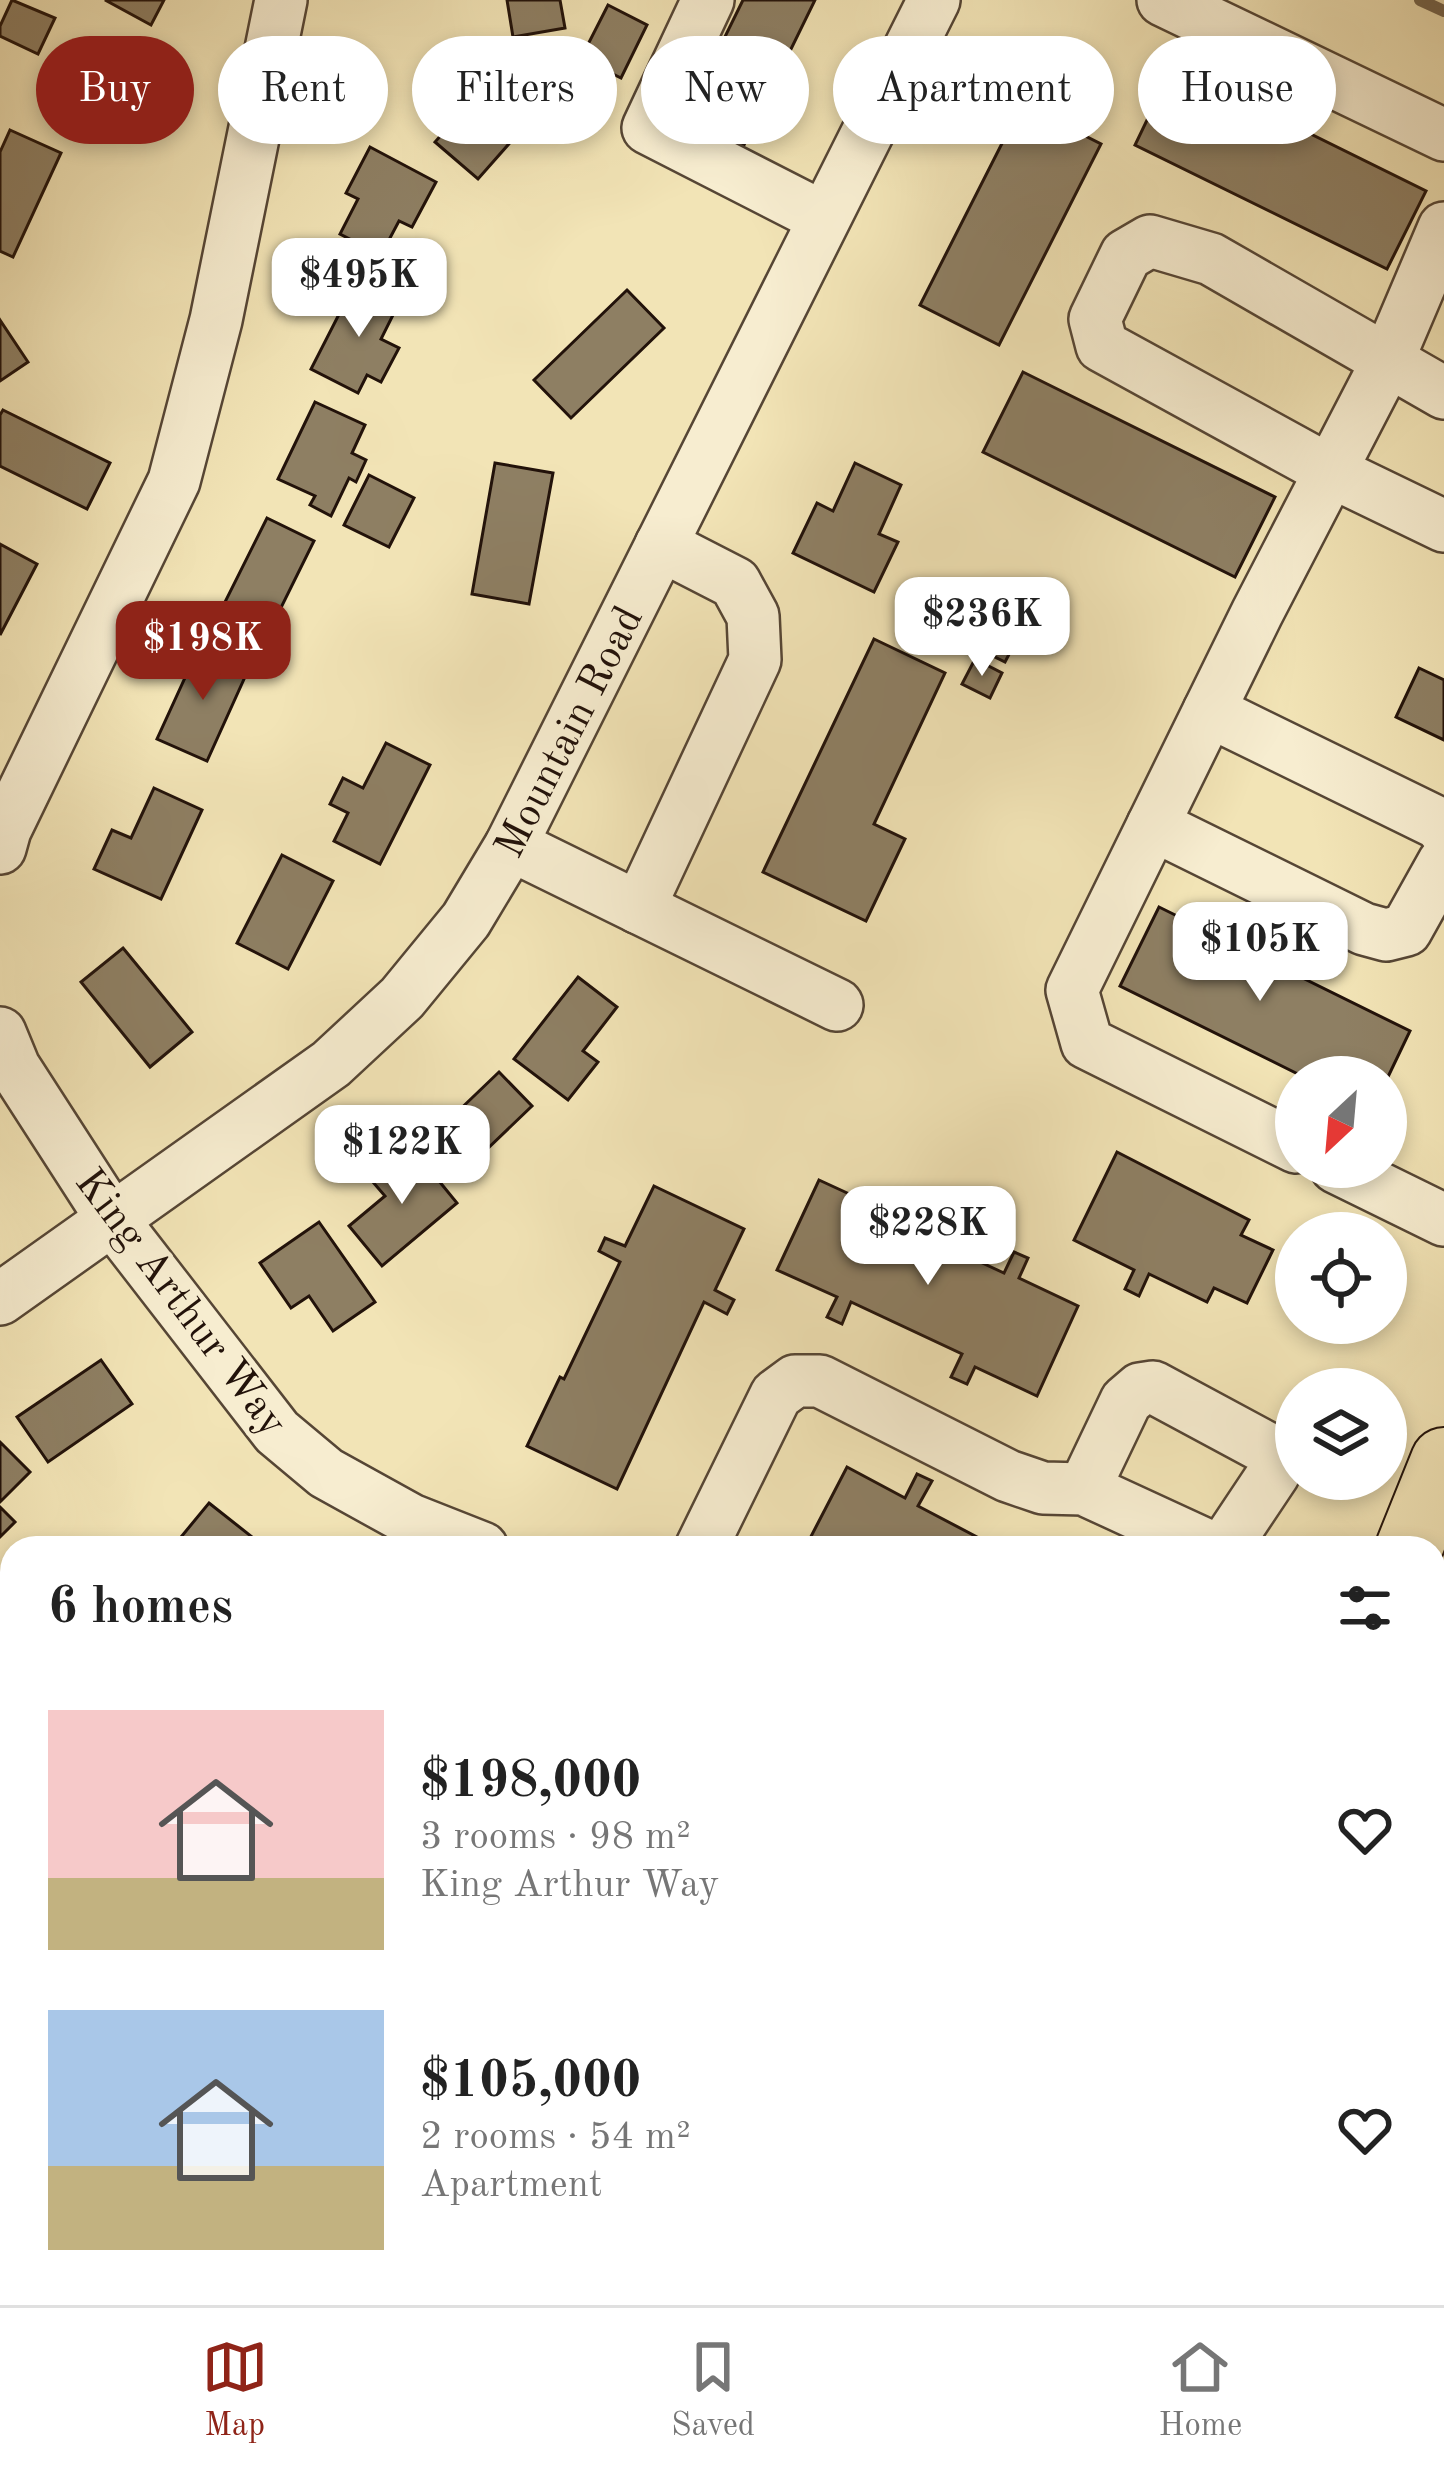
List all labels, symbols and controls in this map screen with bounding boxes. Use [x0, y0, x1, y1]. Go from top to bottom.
chip: Buy [36, 36, 194, 144]
chip: Rent [218, 36, 388, 144]
chip: Filters [412, 36, 617, 144]
chip: New [641, 36, 809, 144]
chip: Apartment [833, 36, 1114, 144]
chip: House [1138, 36, 1336, 144]
pin: $495K [275, 238, 443, 340]
text: $495K [299, 257, 419, 296]
pin: $236K [898, 577, 1066, 679]
text: $236K [922, 596, 1042, 635]
street label: Mountain Road [489, 600, 652, 865]
pin: $198K [119, 601, 287, 703]
text: $198K [143, 620, 263, 659]
pin: $105K [1176, 902, 1344, 1004]
text: $105K [1200, 921, 1320, 960]
north arrow [1275, 1056, 1407, 1188]
map controls [1275, 1056, 1407, 1500]
pin: $122K [318, 1105, 486, 1207]
text: $122K [342, 1124, 462, 1163]
street label: King Arthur Way [66, 1162, 294, 1445]
pin: $228K [844, 1186, 1012, 1288]
text: $228K [868, 1205, 988, 1244]
button: locate [1275, 1212, 1407, 1344]
button: layers [1275, 1368, 1407, 1500]
icon: filters [1332, 1575, 1398, 1641]
text: 6 homes [48, 1583, 233, 1634]
text: $198,000 [420, 1757, 641, 1808]
icon: home [144, 1758, 288, 1902]
icon: heart [1332, 1797, 1398, 1863]
text: 3 rooms · 98 m² [420, 1818, 691, 1857]
text: King Arthur Way [420, 1866, 719, 1905]
text: $105,000 [420, 2057, 641, 2108]
icon: home [144, 2058, 288, 2202]
icon: heart [1332, 2097, 1398, 2163]
text: 2 rooms · 54 m² [420, 2118, 691, 2157]
text: Apartment [420, 2166, 603, 2205]
tab: Map [202, 2334, 268, 2447]
tab: Saved [671, 2334, 755, 2447]
tab: Home [1159, 2334, 1242, 2447]

